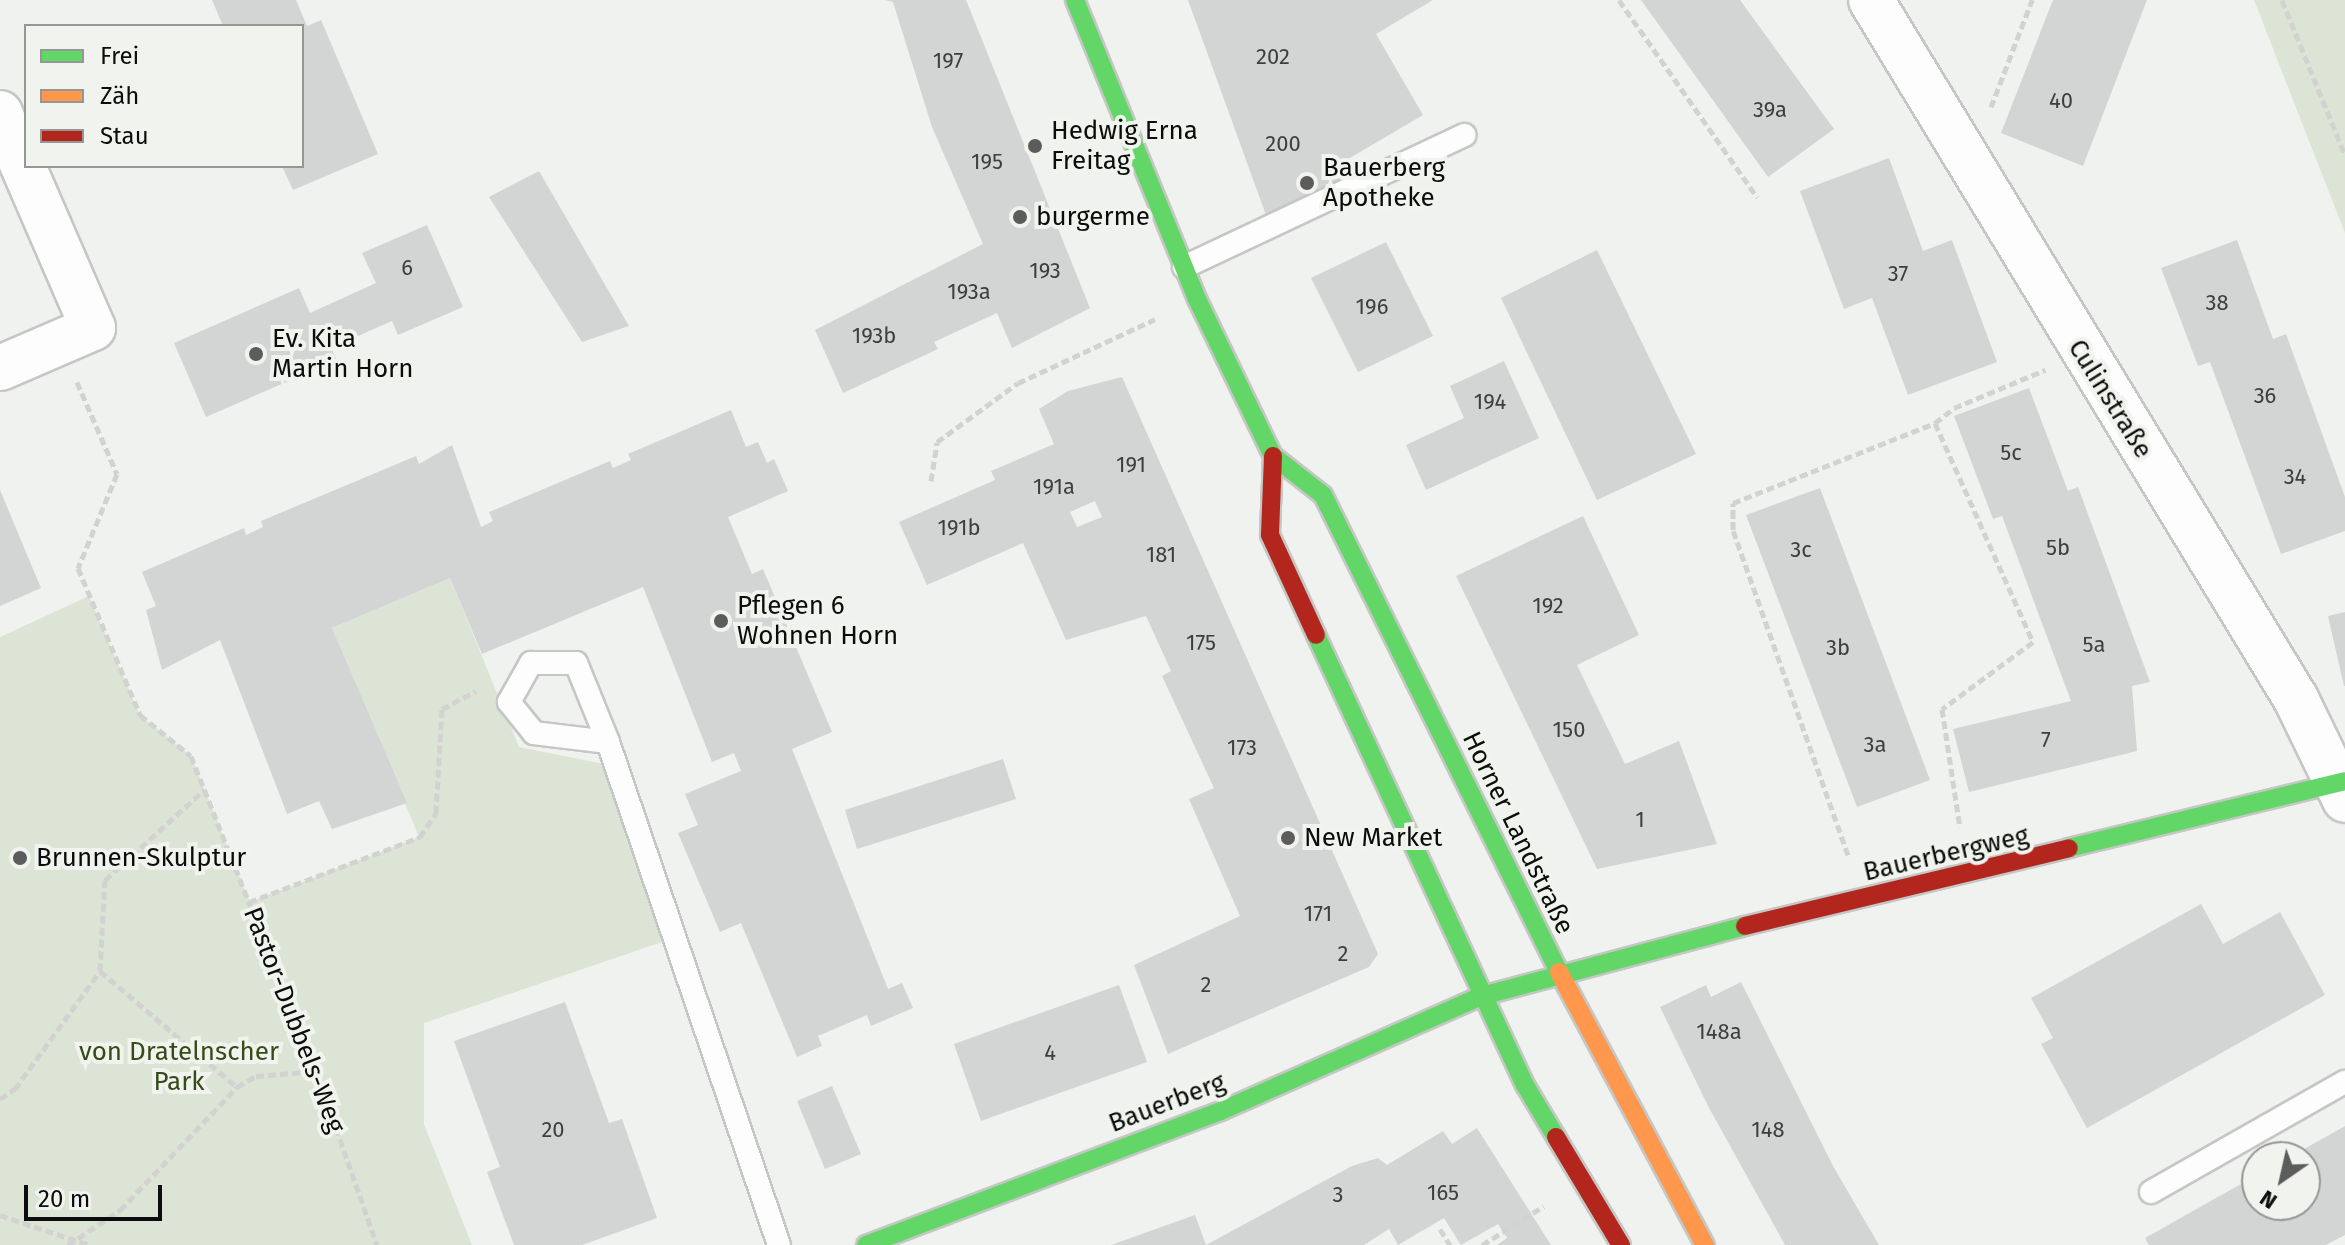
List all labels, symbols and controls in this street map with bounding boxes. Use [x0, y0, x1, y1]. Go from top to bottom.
legend [24, 24, 304, 168]
text: Frei [100, 42, 139, 70]
house number: 202 [1256, 44, 1290, 70]
house number: 197 [933, 48, 963, 74]
text: Zäh [100, 82, 139, 110]
house number: 40 [2049, 88, 2073, 114]
house number: 39a [1753, 97, 1787, 123]
place label: Hedwig Erna Freitag [1051, 115, 1198, 176]
text: Stau [100, 122, 149, 150]
house number: 200 [1265, 131, 1301, 157]
marker: Hedwig Erna Freitag [1026, 137, 1044, 155]
house number: 195 [971, 149, 1003, 175]
place label: Bauerberg Apotheke [1323, 152, 1445, 214]
marker: Bauerberg Apotheke [1298, 174, 1316, 192]
place label: burgerme [1036, 201, 1150, 233]
marker: burgerme [1011, 208, 1029, 226]
house number: 6 [401, 255, 413, 281]
house number: 193 [1029, 258, 1061, 284]
house number: 37 [1888, 261, 1908, 287]
house number: 193a [947, 279, 991, 305]
house number: 38 [2205, 290, 2229, 316]
house number: 196 [1356, 294, 1388, 320]
place label: Ev. Kita Martin Horn [272, 323, 413, 384]
house number: 193b [852, 323, 896, 349]
street label: Culinstraße [2061, 334, 2159, 464]
marker: Ev. Kita Martin Horn [247, 345, 265, 363]
house number: 36 [2254, 383, 2276, 409]
house number: 194 [1474, 389, 1506, 415]
house number: 5c [2000, 440, 2022, 466]
house number: 191 [1116, 452, 1146, 478]
house number: 34 [2284, 464, 2306, 490]
house number: 191a [1033, 474, 1075, 500]
house number: 191b [937, 515, 981, 541]
house number: 5b [2046, 535, 2070, 561]
house number: 3c [1790, 537, 1812, 563]
house number: 181 [1146, 542, 1176, 568]
place label: Pflegen 6 Wohnen Horn [737, 590, 898, 652]
house number: 192 [1532, 593, 1564, 619]
marker: Pflegen 6 Wohnen Horn [712, 612, 730, 630]
house number: 175 [1186, 630, 1216, 656]
house number: 5a [2083, 632, 2105, 658]
house number: 3b [1826, 635, 1850, 661]
house number: 150 [1553, 717, 1585, 743]
street label: Horner Landstraße [1455, 727, 1581, 939]
house number: 7 [2041, 727, 2051, 753]
house number: 3a [1864, 732, 1886, 758]
house number: 173 [1227, 735, 1257, 761]
house number: 1 [1635, 807, 1645, 833]
street label: Bauerbergweg [1860, 820, 2032, 888]
place label: New Market [1304, 822, 1443, 854]
marker: New Market [1279, 829, 1297, 847]
place label: Brunnen-Skulptur [36, 842, 246, 874]
marker: Brunnen-Skulptur [11, 849, 29, 867]
house number: 171 [1304, 901, 1332, 927]
street label: Pastor-Dubbels-Weg [237, 903, 351, 1137]
house number: 2 [1338, 941, 1348, 967]
house number: 2 [1201, 972, 1211, 998]
house number: 148a [1696, 1019, 1742, 1045]
park label: von Dratelnscher Park [79, 1036, 279, 1098]
house number: 4 [1044, 1040, 1056, 1066]
street label: Bauerberg [1104, 1067, 1230, 1139]
house number: 20 [541, 1117, 565, 1143]
house number: 148 [1751, 1117, 1785, 1143]
north arrow [2241, 1141, 2321, 1221]
scale bar [28, 1169, 166, 1219]
house number: 165 [1427, 1180, 1459, 1206]
house number: 3 [1333, 1182, 1343, 1208]
text: N [2255, 1184, 2282, 1215]
text: 20 m [38, 1185, 90, 1213]

